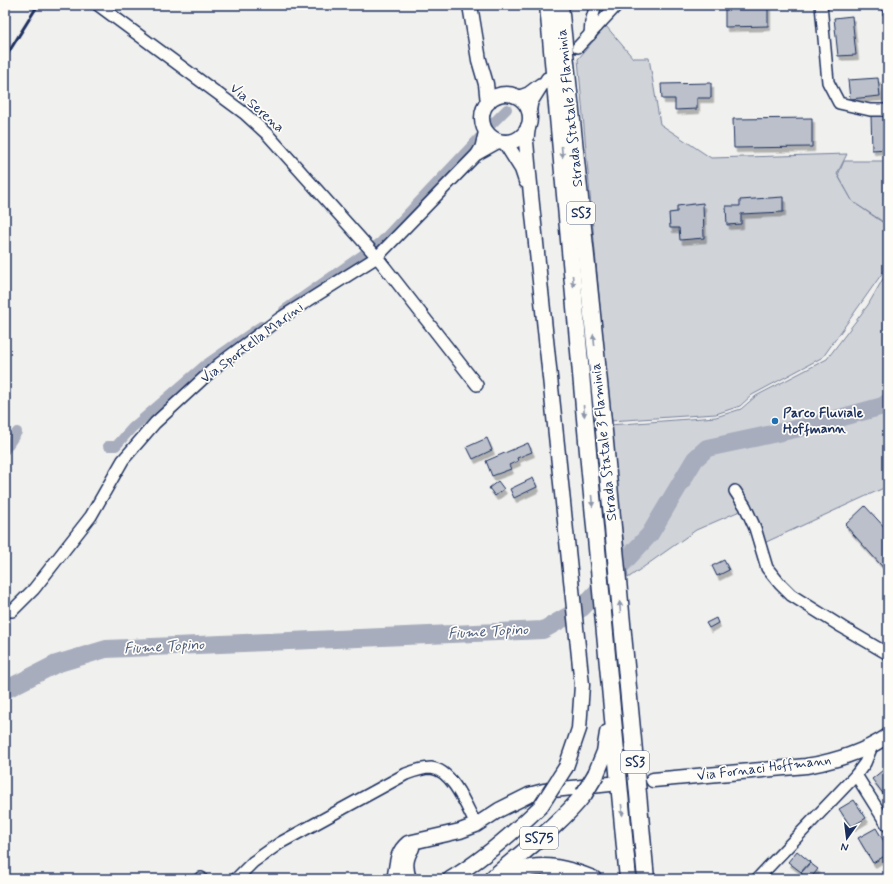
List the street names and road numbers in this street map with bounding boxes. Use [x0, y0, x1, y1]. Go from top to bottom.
street label: Strada Statale 3 Flaminia [553, 28, 587, 188]
street label: Via Serena [226, 79, 288, 137]
road number: SS3 [567, 202, 595, 224]
street label: Via Sportella Marini [197, 298, 307, 388]
street label: Strada Statale 3 Flaminia [587, 362, 621, 522]
road number: SS3 [621, 751, 649, 773]
street label: Via Fornaci Hoffmann [696, 751, 832, 785]
road number: SS75 [520, 827, 558, 849]

